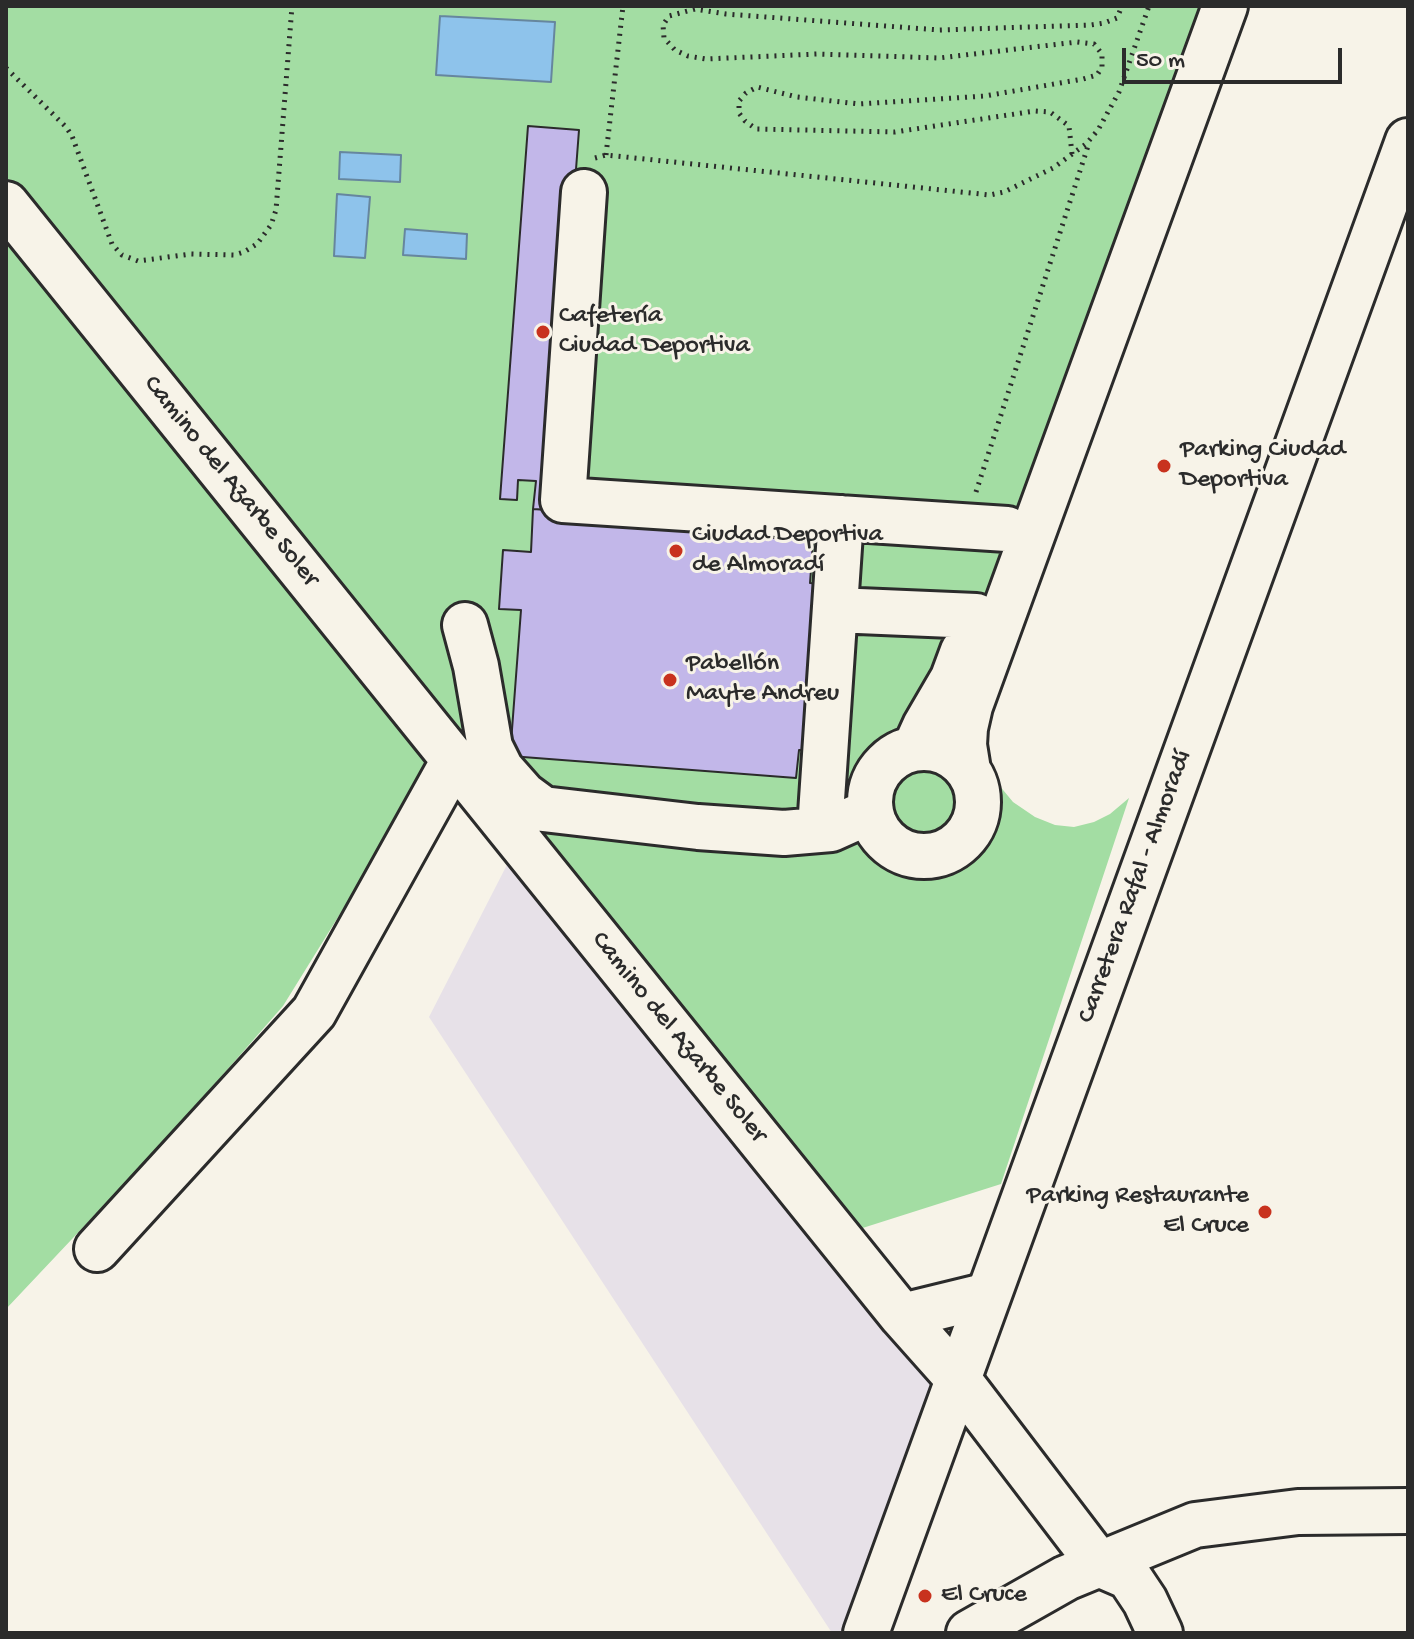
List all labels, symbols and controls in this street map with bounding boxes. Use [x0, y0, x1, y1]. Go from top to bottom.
scale bar [1126, 32, 1346, 82]
text: 50 m [1136, 47, 1185, 76]
place label: Cafetería Ciudad Deportiva [559, 301, 750, 362]
marker: Cafetería Ciudad Deportiva [534, 323, 552, 341]
street label: Camino del Azarbe Soler [135, 370, 325, 594]
place label: Parking Ciudad Deportiva [1180, 435, 1345, 496]
marker: Parking Ciudad Deportiva [1155, 457, 1173, 475]
place label: Ciudad Deportiva de Almoradí [692, 520, 883, 582]
marker: Ciudad Deportiva de Almoradí [667, 542, 685, 560]
place label: Pabellón Mayte Andreu [686, 649, 839, 710]
marker: Pabellón Mayte Andreu [661, 671, 679, 689]
street label: Carretera Rafal - Almoradí [1072, 746, 1200, 1028]
street label: Camino del Azarbe Soler [583, 926, 773, 1150]
place label: Parking Restaurante El Cruce [1027, 1181, 1249, 1242]
marker: Parking Restaurante El Cruce [1256, 1203, 1274, 1221]
place label: El Cruce [941, 1580, 1027, 1612]
marker: El Cruce [916, 1587, 934, 1605]

